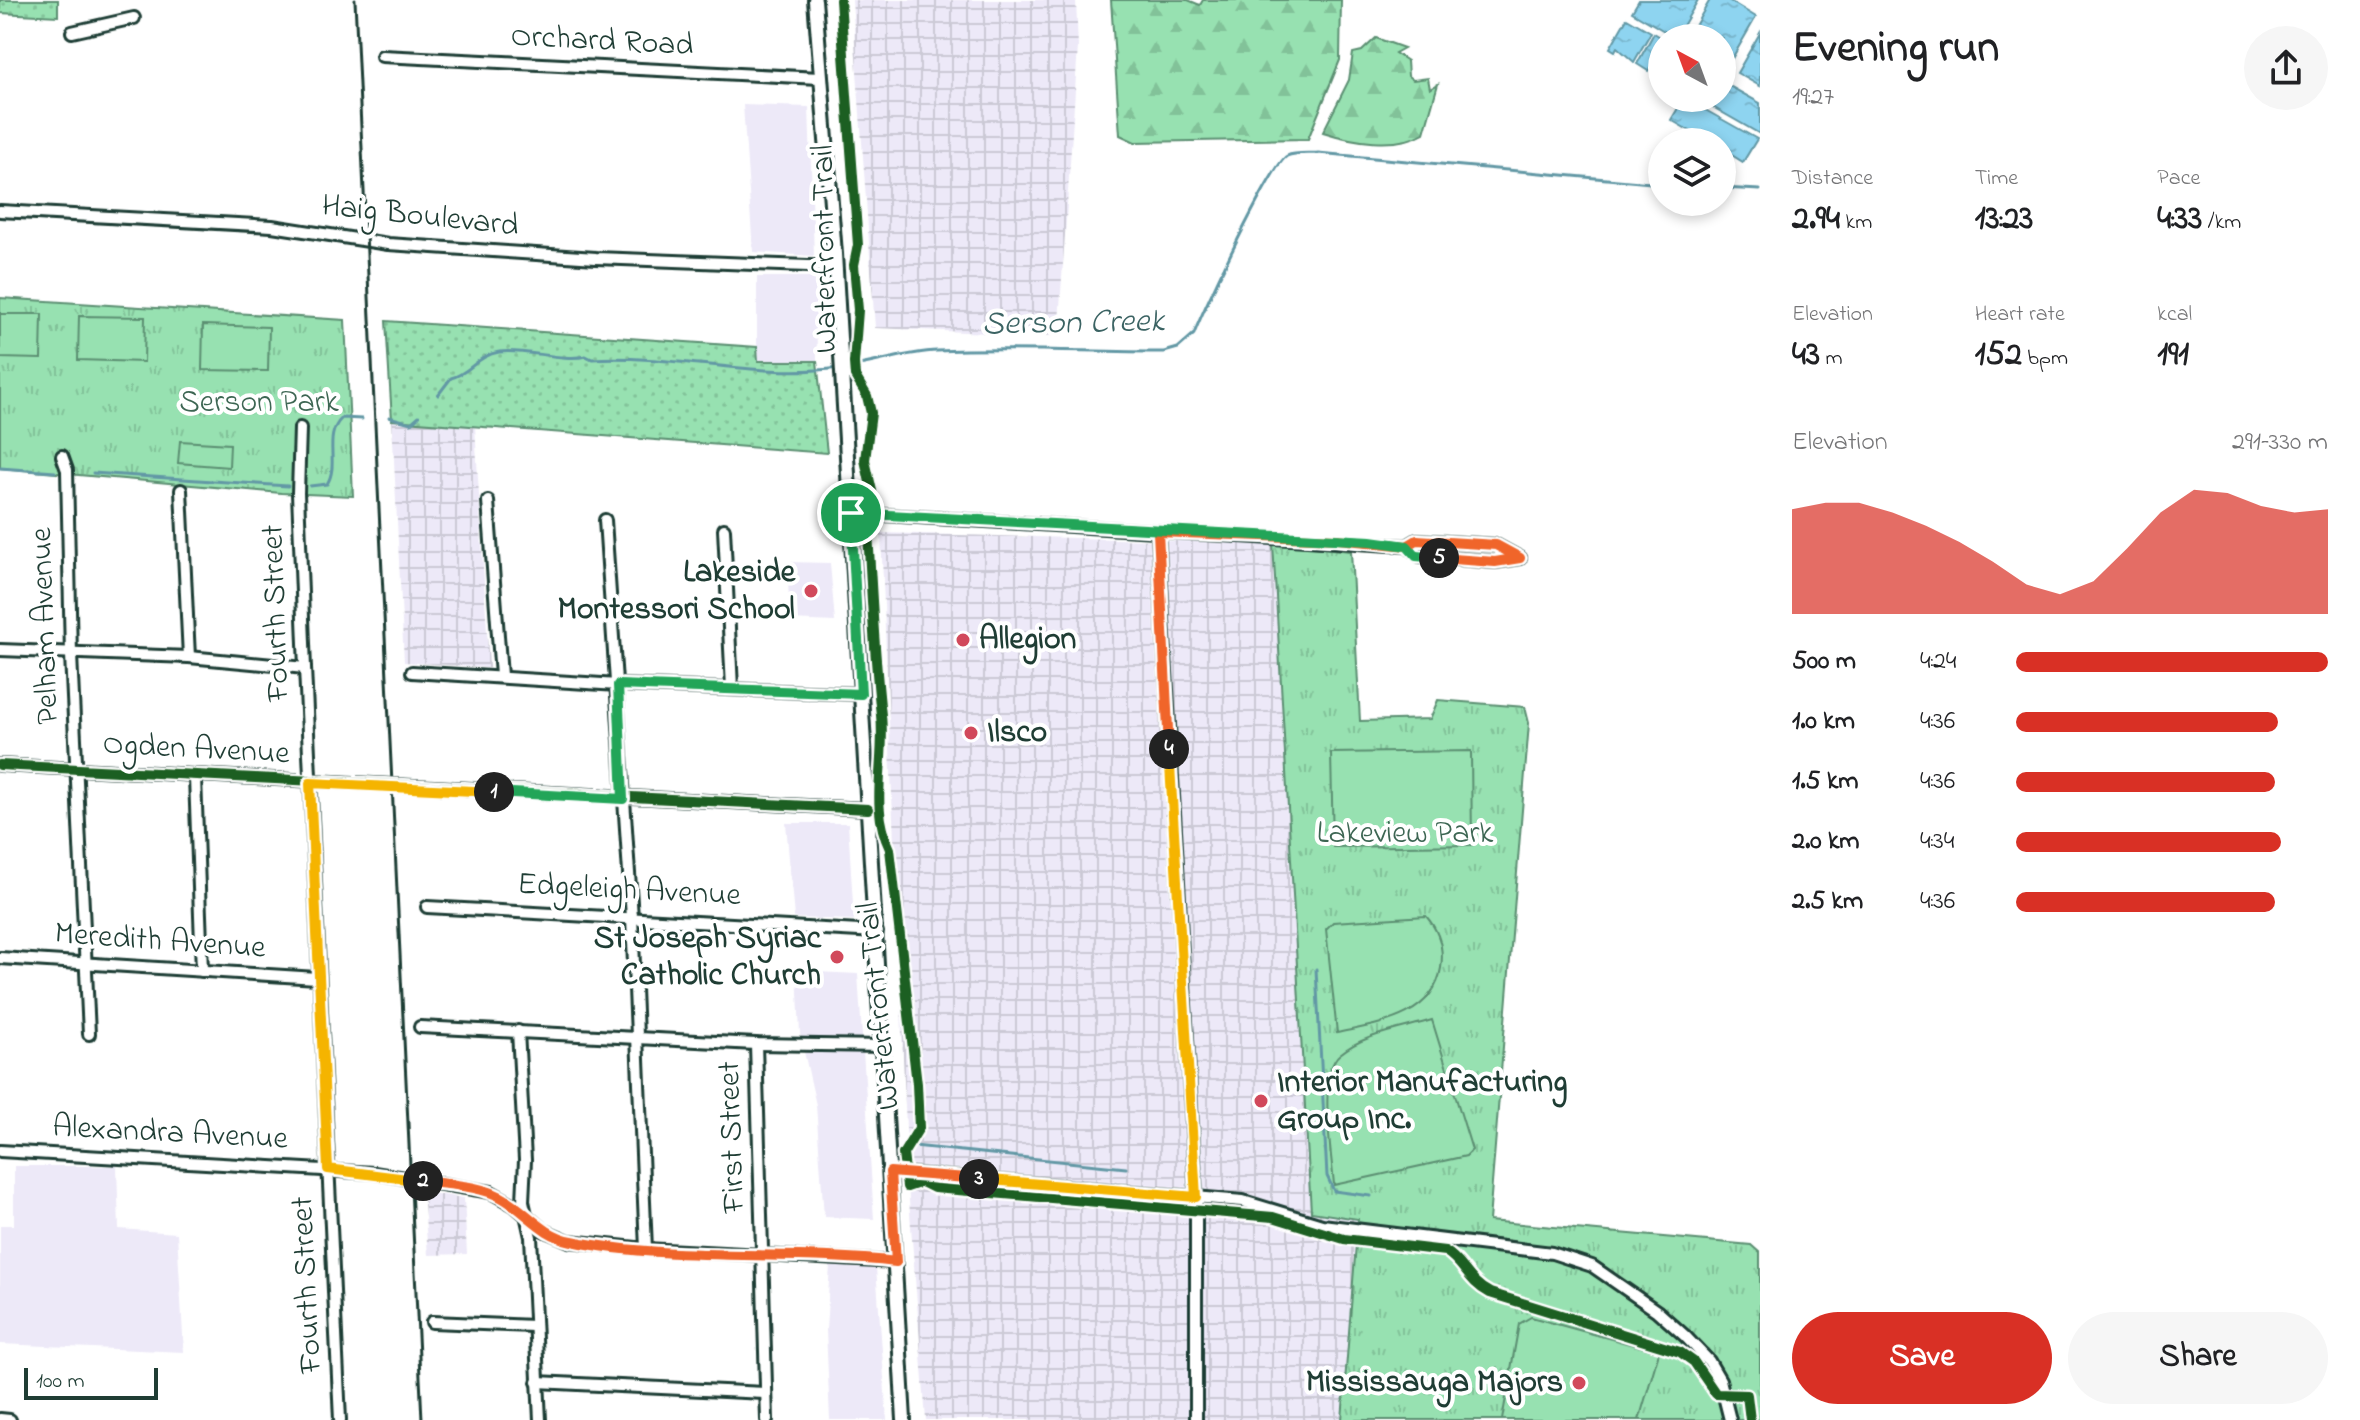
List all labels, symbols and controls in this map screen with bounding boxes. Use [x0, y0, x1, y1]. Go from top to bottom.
street label: Orchard Road [509, 14, 695, 70]
text: Evening run [1792, 17, 1999, 81]
north arrow [1648, 24, 1736, 112]
map controls [1648, 24, 1736, 216]
button: share [2244, 26, 2328, 110]
text: 19:27 [1792, 79, 1834, 117]
button: layers [1648, 128, 1736, 216]
street label: Waterfront Trail [801, 144, 851, 354]
text: Distance [1792, 163, 1873, 195]
text: Time [1975, 163, 2018, 195]
text: Pace [2157, 163, 2200, 195]
street label: Haig Boulevard [319, 183, 521, 251]
text: 2.94 [1792, 195, 1840, 245]
text: 13:23 [1975, 195, 2033, 245]
text: 4:33 [2157, 195, 2202, 245]
text: km [1840, 207, 1872, 239]
text: /km [2202, 207, 2241, 239]
water label: Serson Creek [981, 297, 1167, 351]
text: Elevation [1792, 299, 1873, 331]
text: Heart rate [1975, 299, 2065, 331]
text: kcal [2157, 299, 2192, 331]
text: 43 [1792, 331, 1820, 381]
text: 152 [1975, 331, 2022, 381]
text: 191 [2157, 331, 2189, 381]
text: m [1820, 343, 1843, 375]
text: bpm [2022, 343, 2068, 375]
park label: Serson Park [179, 380, 340, 427]
text: Elevation [1792, 424, 1888, 462]
text: 291–330 m [2232, 424, 2328, 462]
pin [817, 479, 885, 547]
icon: arrive [829, 491, 873, 535]
street label: Fourth Street [250, 523, 304, 703]
street label: Pelham Avenue [19, 526, 73, 725]
pin: 5 [1419, 538, 1459, 578]
text: 5 [1433, 542, 1445, 574]
place label: Lakeside Montessori School [558, 550, 797, 634]
marker: Lakeside Montessori School [802, 582, 820, 600]
place label: Allegion [979, 617, 1077, 665]
marker: Allegion [954, 631, 972, 649]
text: 500 m [1792, 643, 1856, 681]
text: 4:24 [1920, 643, 1957, 681]
text: 1.0 km [1792, 703, 1855, 741]
text: 4:36 [1920, 703, 1955, 741]
place label: Ilsco [987, 710, 1047, 757]
street label: Ogden Avenue [101, 722, 291, 778]
marker: Ilsco [962, 724, 980, 742]
pin: 4 [1149, 729, 1189, 769]
text: 4 [1164, 733, 1174, 765]
text: 1.5 km [1792, 763, 1859, 801]
text: 4:36 [1920, 763, 1955, 801]
pin: 1 [474, 772, 514, 812]
text: 1 [491, 776, 498, 808]
park label: Lakeview Park [1317, 811, 1494, 858]
text: 2.0 km [1792, 823, 1860, 861]
text: 4:34 [1920, 823, 1954, 861]
street label: Edgeleigh Avenue [516, 862, 743, 920]
text: 2.5 km [1792, 883, 1863, 921]
text: 4:36 [1920, 883, 1955, 921]
street label: Waterfront Trail [846, 900, 914, 1112]
street label: Meredith Avenue [53, 911, 268, 973]
place label: St Joseph Syriac Catholic Church [594, 916, 822, 1000]
marker: St Joseph Syriac Catholic Church [828, 948, 846, 966]
street label: First Street [707, 1060, 759, 1215]
place label: Interior Manufacturing Group Inc. [1277, 1060, 1567, 1144]
marker: Interior Manufacturing Group Inc. [1252, 1092, 1270, 1110]
street label: Alexandra Avenue [51, 1104, 290, 1164]
pin: 3 [959, 1159, 999, 1199]
pin: 2 [403, 1161, 443, 1201]
text: 3 [974, 1163, 984, 1195]
text: 2 [418, 1165, 428, 1197]
street label: Fourth Street [280, 1195, 336, 1376]
button: Save [1792, 1312, 2052, 1404]
button: Share [2068, 1312, 2328, 1404]
place label: Mississauga Majors [1306, 1360, 1563, 1408]
scale bar [24, 1364, 158, 1400]
text: 100 m [36, 1366, 85, 1398]
marker: Mississauga Majors [1570, 1374, 1588, 1392]

